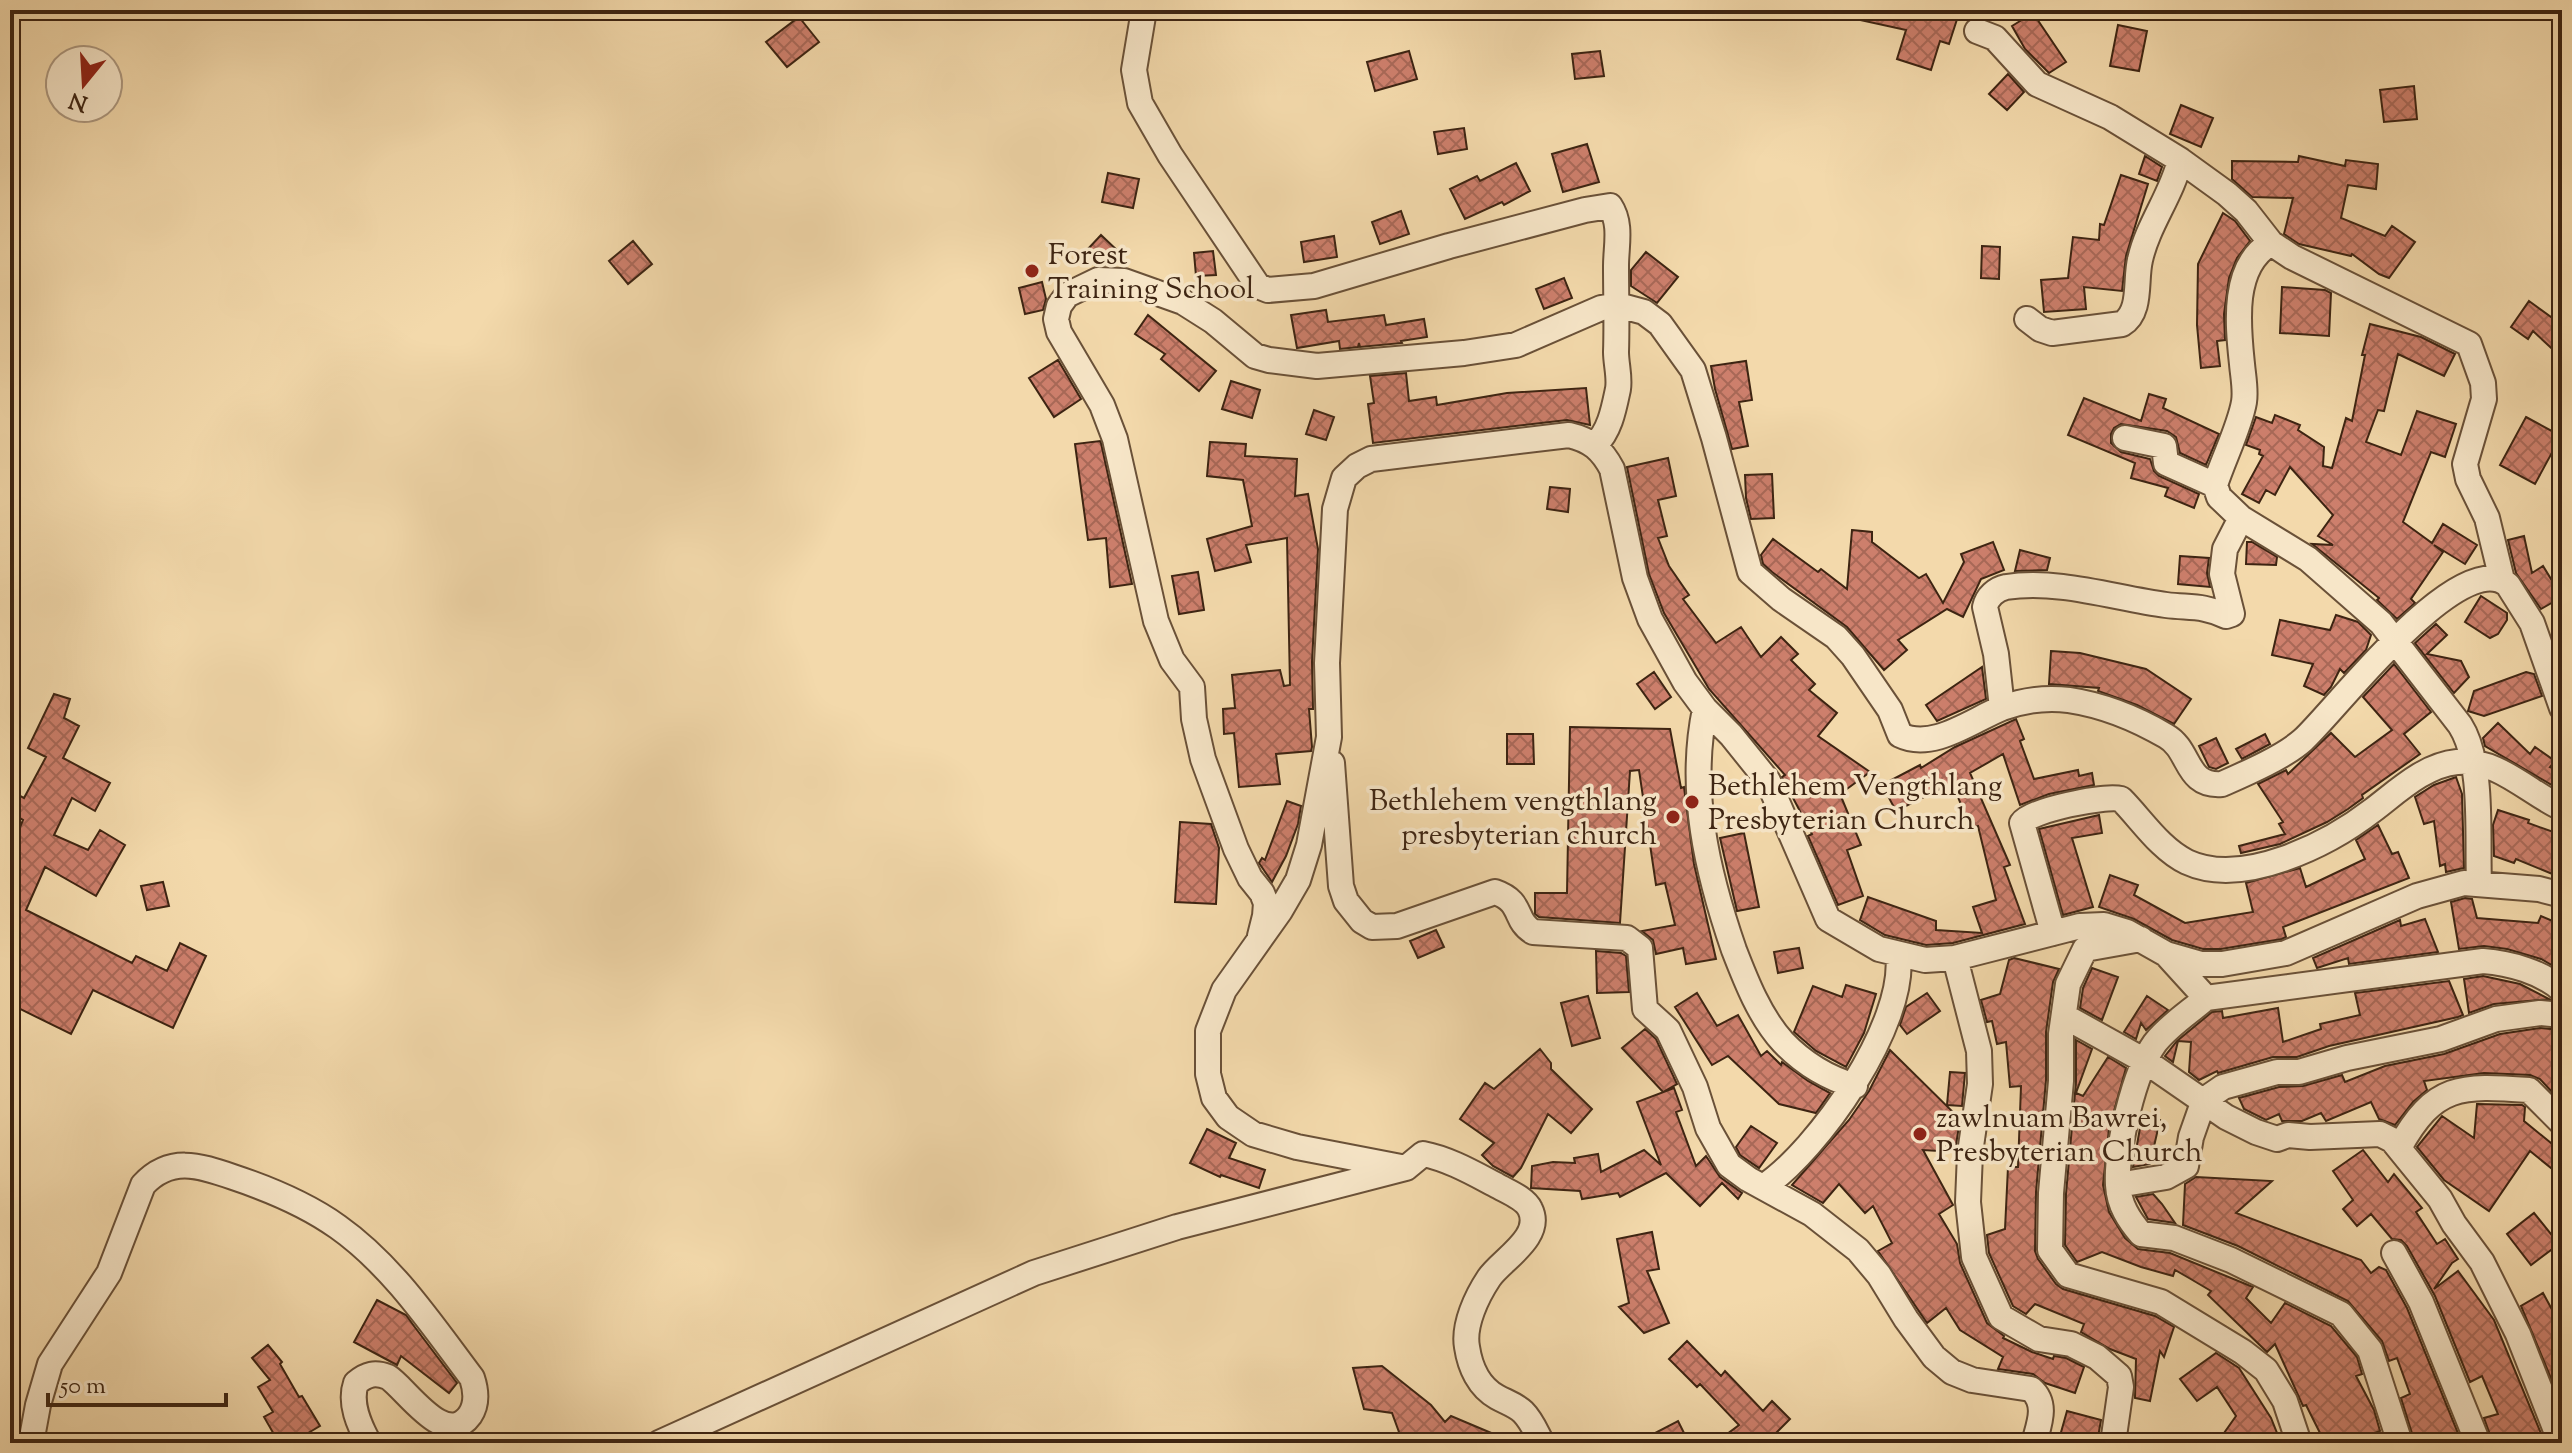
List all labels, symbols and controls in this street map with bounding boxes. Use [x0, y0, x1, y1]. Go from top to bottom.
north arrow [44, 44, 124, 124]
text: N [65, 82, 92, 118]
place label: Forest Training School [1048, 235, 1254, 312]
marker: Forest Training School [1023, 262, 1041, 280]
place label: Bethlehem Vengthlang Presbyterian Church [1708, 766, 2002, 843]
place label: Bethlehem vengthlang presbyterian church [1369, 781, 1657, 858]
marker: Bethlehem Vengthlang Presbyterian Church [1683, 793, 1701, 811]
marker: Bethlehem vengthlang presbyterian church [1664, 808, 1682, 826]
place label: zawlnuam Bawrei, Presbyterian Church [1936, 1098, 2203, 1175]
marker: zawlnuam Bawrei, Presbyterian Church [1911, 1125, 1929, 1143]
scale bar [48, 1357, 226, 1407]
text: 50 m [58, 1370, 106, 1404]

